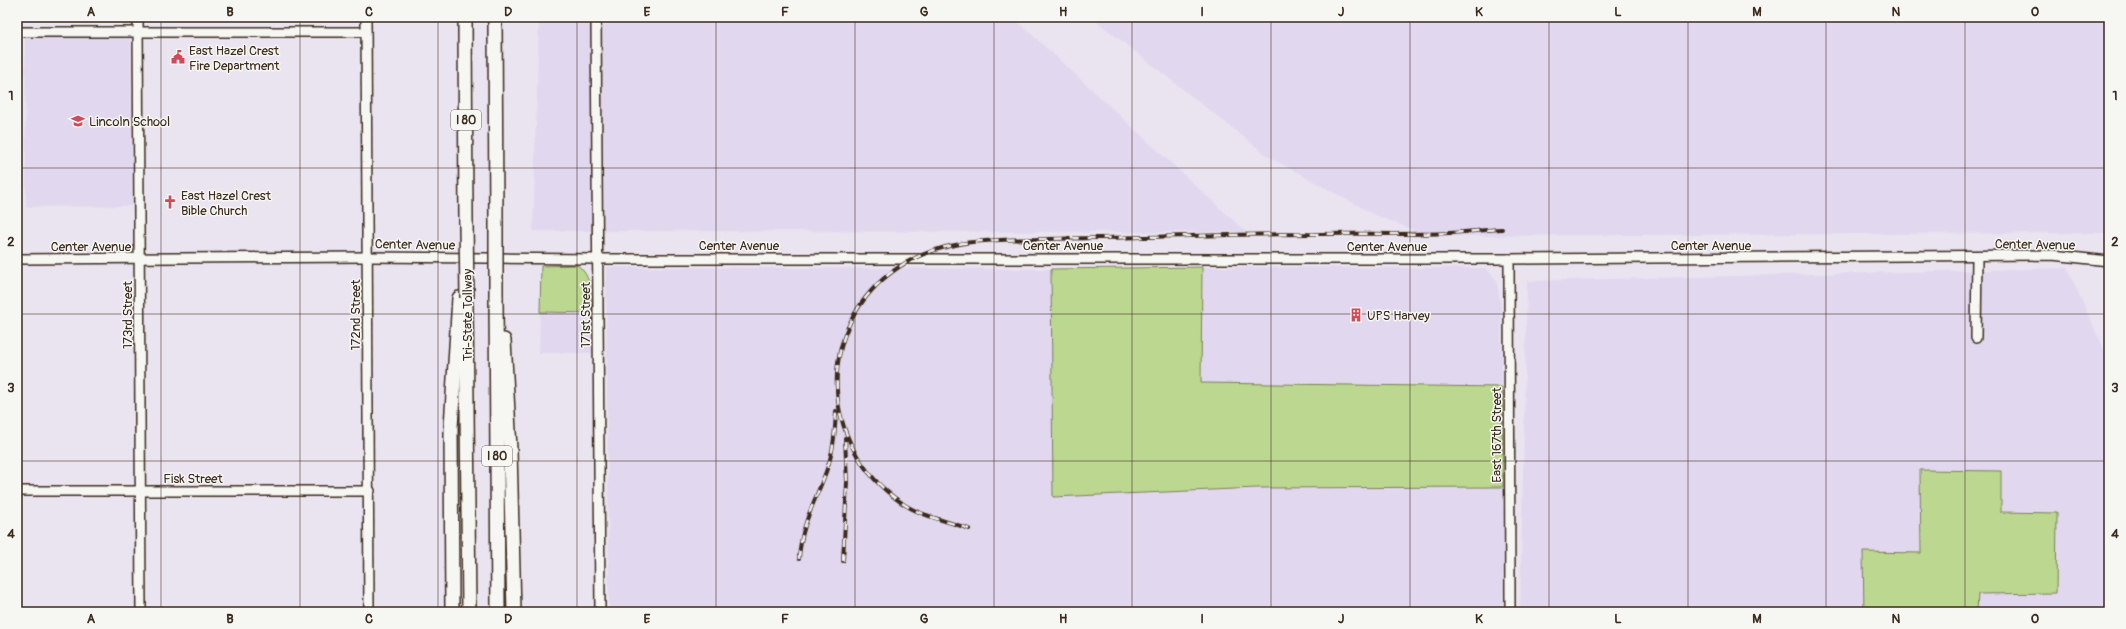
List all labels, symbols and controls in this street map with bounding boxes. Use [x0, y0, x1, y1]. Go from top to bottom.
text: A [87, 4, 96, 20]
text: B [226, 4, 234, 20]
text: C [365, 4, 373, 20]
text: D [504, 4, 512, 20]
text: E [644, 4, 651, 20]
text: F [781, 4, 789, 20]
text: G [920, 4, 929, 20]
text: H [1059, 4, 1067, 20]
text: I [1200, 4, 1204, 20]
text: J [1338, 4, 1344, 20]
text: K [1475, 4, 1483, 20]
text: L [1614, 4, 1622, 20]
text: M [1752, 4, 1762, 20]
text: N [1892, 4, 1901, 20]
text: O [2031, 4, 2040, 20]
place label: East Hazel Crest Fire Department [189, 43, 280, 74]
public building icon: East Hazel Crest Fire Department [170, 49, 186, 65]
text: 1 [8, 88, 14, 104]
text: 1 [2112, 88, 2118, 104]
road number: I 80 [451, 110, 481, 130]
school or university icon: Lincoln School [70, 113, 86, 129]
place label: Lincoln School [89, 114, 170, 130]
place label: East Hazel Crest Bible Church [181, 188, 272, 219]
church icon: East Hazel Crest Bible Church [162, 194, 178, 210]
text: 2 [7, 234, 15, 250]
text: 2 [2111, 234, 2119, 250]
street label: Center Avenue [375, 236, 456, 254]
street label: Center Avenue [1995, 236, 2076, 254]
street label: Center Avenue [699, 238, 780, 254]
street label: Center Avenue [1023, 238, 1104, 254]
street label: Center Avenue [1671, 238, 1752, 254]
street label: Center Avenue [51, 239, 132, 255]
street label: Center Avenue [1347, 239, 1428, 255]
street label: Tri-State Tollway [460, 268, 476, 361]
street label: 172nd Street [348, 279, 364, 351]
street label: 173rd Street [120, 280, 136, 349]
street label: 171st Street [578, 281, 594, 348]
building icon: UPS Harvey [1348, 307, 1364, 323]
place label: UPS Harvey [1367, 308, 1430, 324]
text: 3 [7, 380, 15, 396]
text: 3 [2111, 380, 2119, 396]
street label: East 167th Street [1489, 387, 1505, 483]
road number: I 80 [482, 446, 512, 466]
street label: Fisk Street [163, 471, 223, 487]
text: 4 [7, 526, 15, 542]
text: 4 [2111, 526, 2119, 542]
text: A [87, 611, 96, 627]
text: B [226, 611, 234, 627]
text: C [365, 611, 373, 627]
text: D [504, 611, 512, 627]
text: E [644, 611, 651, 627]
text: F [781, 611, 789, 627]
text: G [920, 611, 929, 627]
text: H [1059, 611, 1067, 627]
text: I [1200, 611, 1204, 627]
text: J [1338, 611, 1344, 627]
text: K [1475, 611, 1483, 627]
text: L [1614, 611, 1622, 627]
text: M [1752, 611, 1762, 627]
text: N [1892, 611, 1901, 627]
text: O [2031, 611, 2040, 627]

